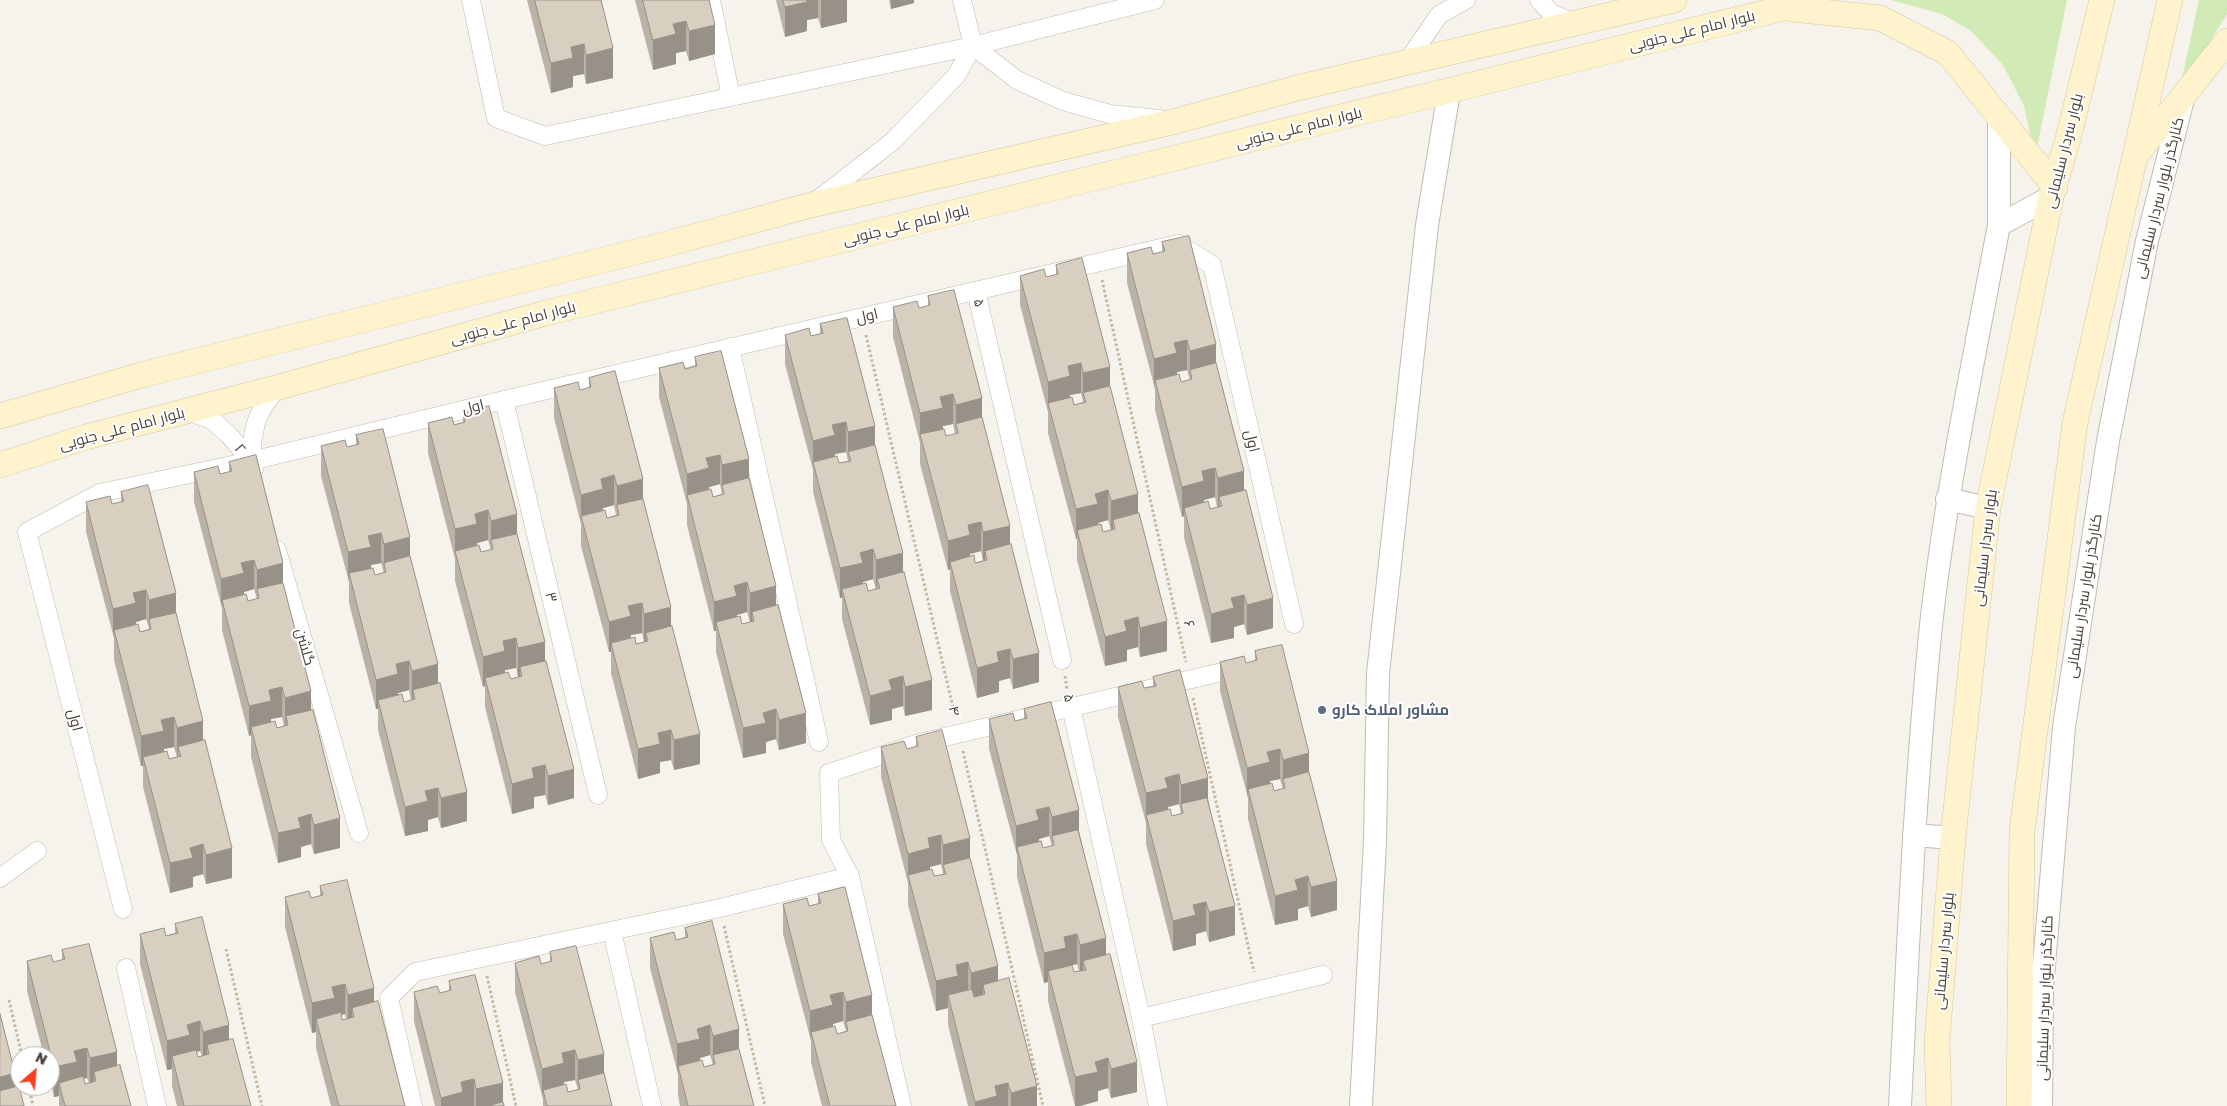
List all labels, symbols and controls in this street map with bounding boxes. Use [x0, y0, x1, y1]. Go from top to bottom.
street label: بلوار امام علی جنوبی [1627, 7, 1757, 55]
street label: بلوار سردار سلیمانی [2041, 92, 2087, 210]
street label: بلوار امام علی جنوبی [1234, 104, 1364, 152]
street label: کنارگذر بلوار سردار سلیمانی [2130, 115, 2188, 281]
street label: بلوار امام علی جنوبی [841, 201, 971, 249]
street label: ۵ [969, 297, 989, 309]
street label: بلوار امام علی جنوبی [448, 298, 578, 348]
street label: اول [854, 305, 880, 327]
street label: اول [460, 396, 486, 418]
street label: بلوار امام علی جنوبی [57, 404, 187, 454]
street label: اول [1241, 428, 1263, 454]
street label: ۲ [231, 440, 249, 458]
street label: بلوار سردار سلیمانی [1969, 488, 2001, 608]
street label: کنارگذر بلوار سردار سلیمانی [2062, 513, 2106, 679]
street label: ۳ [541, 590, 561, 604]
street label: ۶ [1179, 619, 1199, 629]
street label: گلشن [291, 626, 319, 668]
street label: ۵ [1059, 692, 1079, 704]
place label: مشاور املاک کارو [1332, 701, 1449, 719]
street label: ۴ [944, 704, 964, 718]
marker: مشاور املاک کارو [1316, 704, 1328, 716]
street label: اول [64, 707, 86, 733]
street label: بلوار سردار سلیمانی [1930, 892, 1958, 1010]
street label: کنارگذر بلوار سردار سلیمانی [2033, 915, 2057, 1081]
north arrow [10, 1046, 60, 1096]
text: N [33, 1048, 50, 1068]

